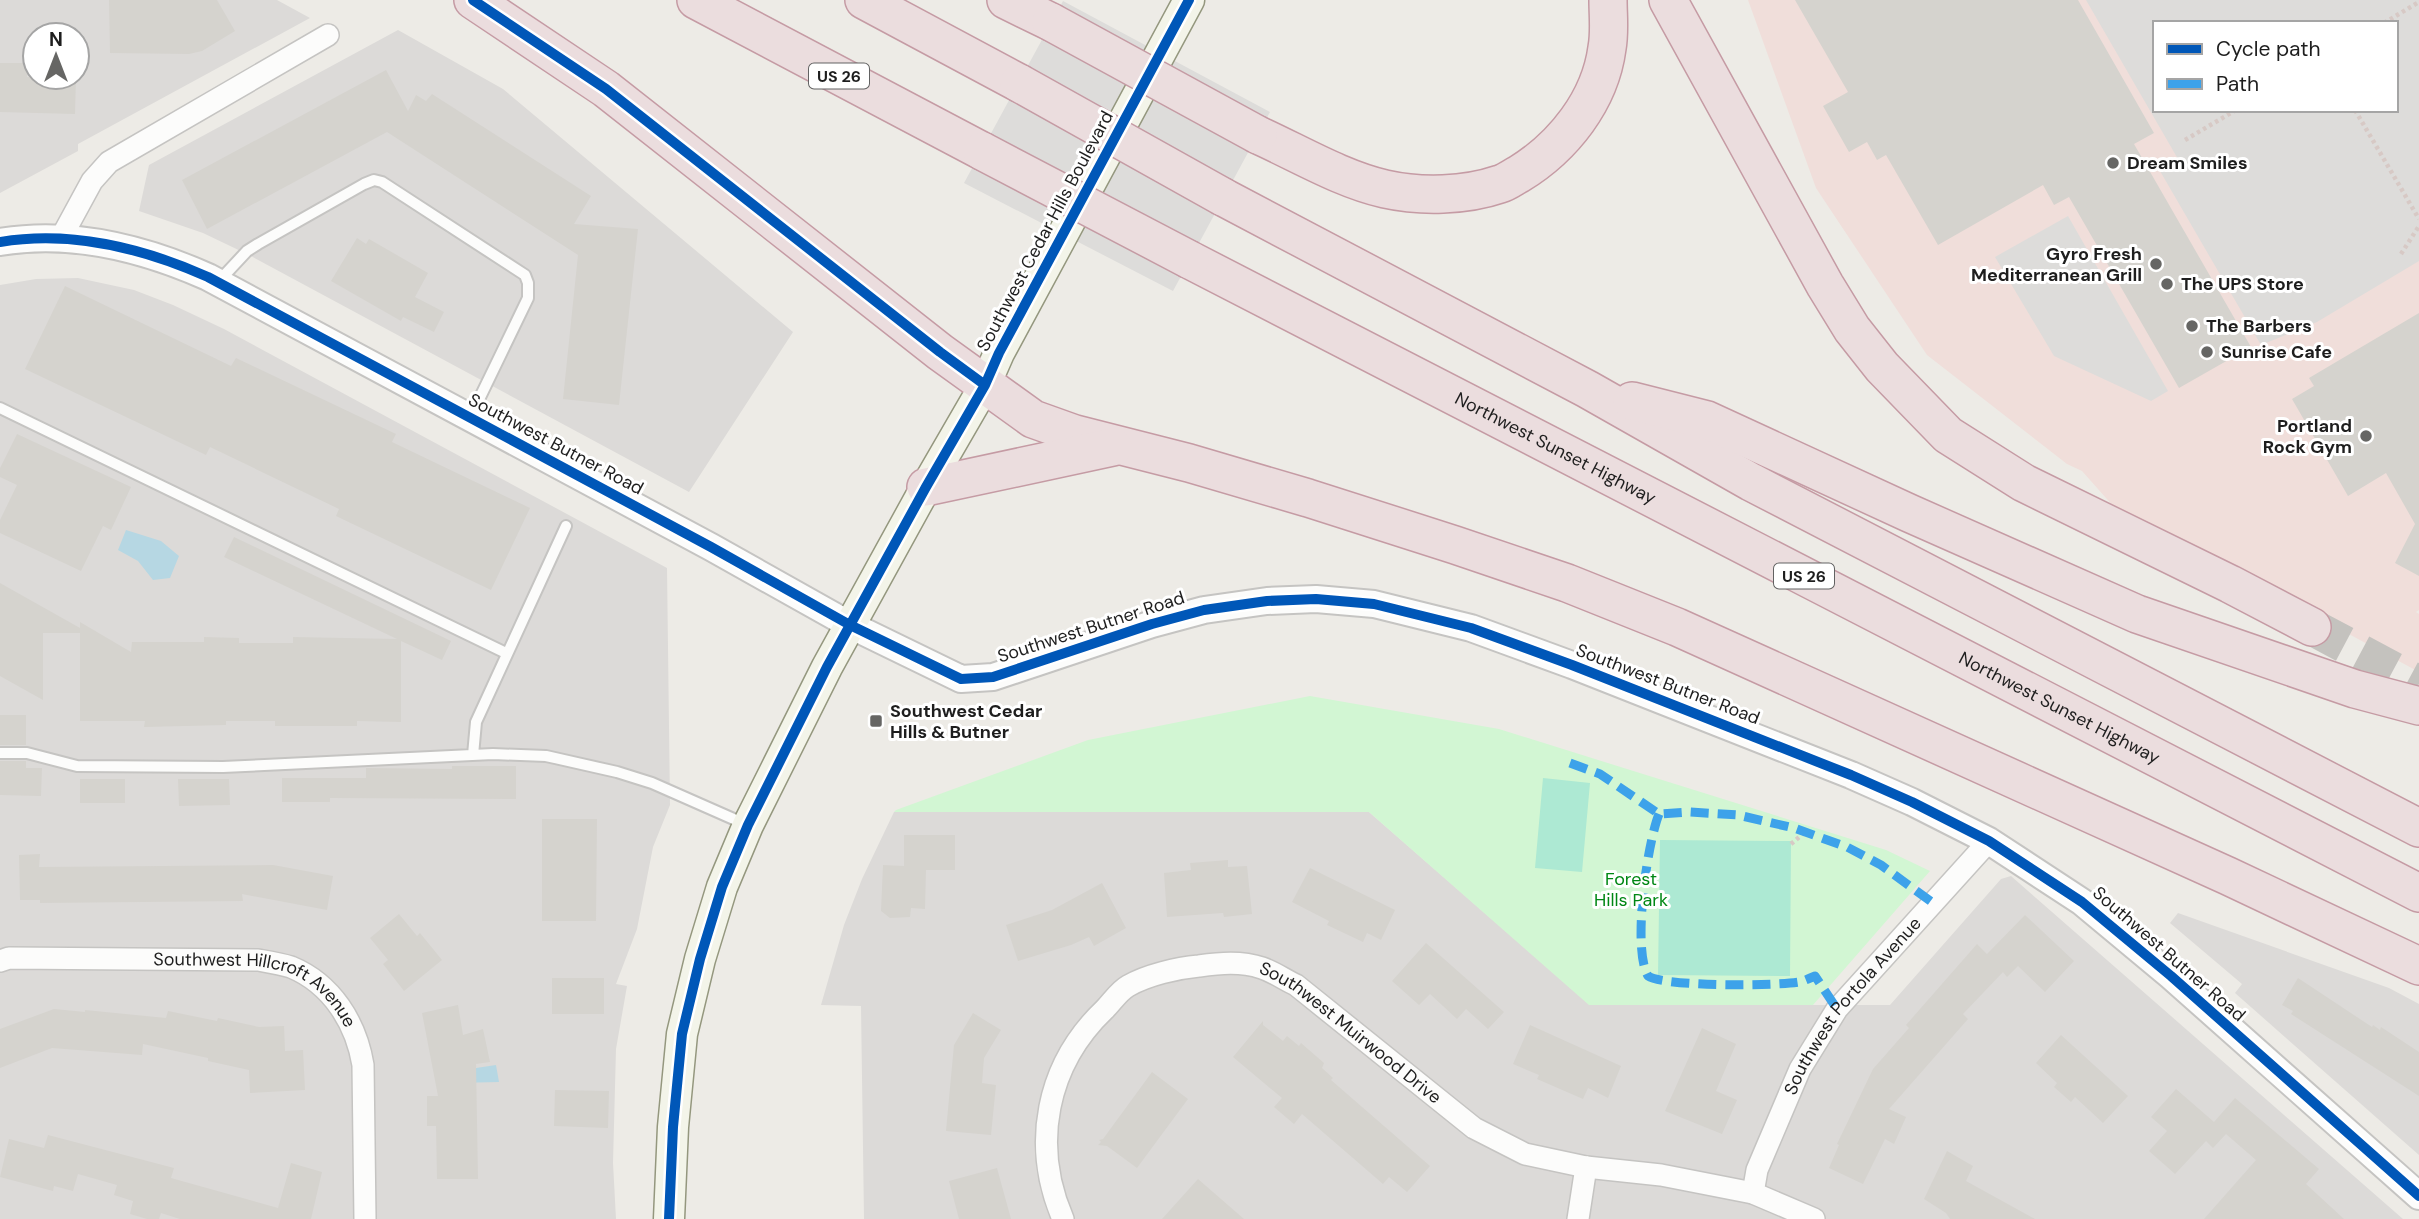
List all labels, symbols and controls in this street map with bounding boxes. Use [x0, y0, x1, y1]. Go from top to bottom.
north arrow [21, 21, 91, 91]
legend [2153, 21, 2398, 112]
text: N [49, 27, 63, 52]
text: Cycle path [2216, 35, 2321, 63]
road number: US 26 [809, 64, 869, 88]
text: Path [2216, 70, 2259, 98]
street label: Southwest Cedar Hills Boulevard [971, 107, 1119, 355]
place label: Dream Smiles [2127, 151, 2247, 175]
marker: Dream Smiles [2105, 155, 2121, 171]
place label: Gyro Fresh Mediterranean Grill [1971, 242, 2142, 287]
marker: Gyro Fresh Mediterranean Grill [2148, 256, 2164, 272]
place label: The UPS Store [2181, 272, 2304, 296]
marker: The UPS Store [2159, 276, 2175, 292]
place label: The Barbers [2206, 314, 2312, 338]
marker: The Barbers [2184, 318, 2200, 334]
place label: Sunrise Cafe [2221, 340, 2332, 364]
marker: Sunrise Cafe [2199, 344, 2215, 360]
street label: Northwest Sunset Highway [1451, 386, 1660, 510]
street label: Southwest Butner Road [464, 388, 648, 500]
place label: Portland Rock Gym [2263, 414, 2352, 459]
marker: Portland Rock Gym [2358, 428, 2374, 444]
road number: US 26 [1774, 564, 1834, 589]
street label: Southwest Butner Road [995, 585, 1187, 669]
street label: Southwest Butner Road [1573, 638, 1763, 730]
street label: Northwest Sunset Highway [1955, 646, 2164, 770]
place label: Southwest Cedar Hills & Butner [890, 699, 1042, 744]
marker: Southwest Cedar Hills & Butner [868, 713, 884, 729]
park label: Forest Hills Park [1594, 867, 1668, 912]
street label: Southwest Butner Road [2088, 881, 2250, 1027]
street label: Southwest Portola Avenue [1778, 912, 1927, 1098]
street label: Southwest Hillcroft Avenue [153, 947, 362, 1031]
street label: Southwest Muirwood Drive [1256, 956, 1446, 1109]

